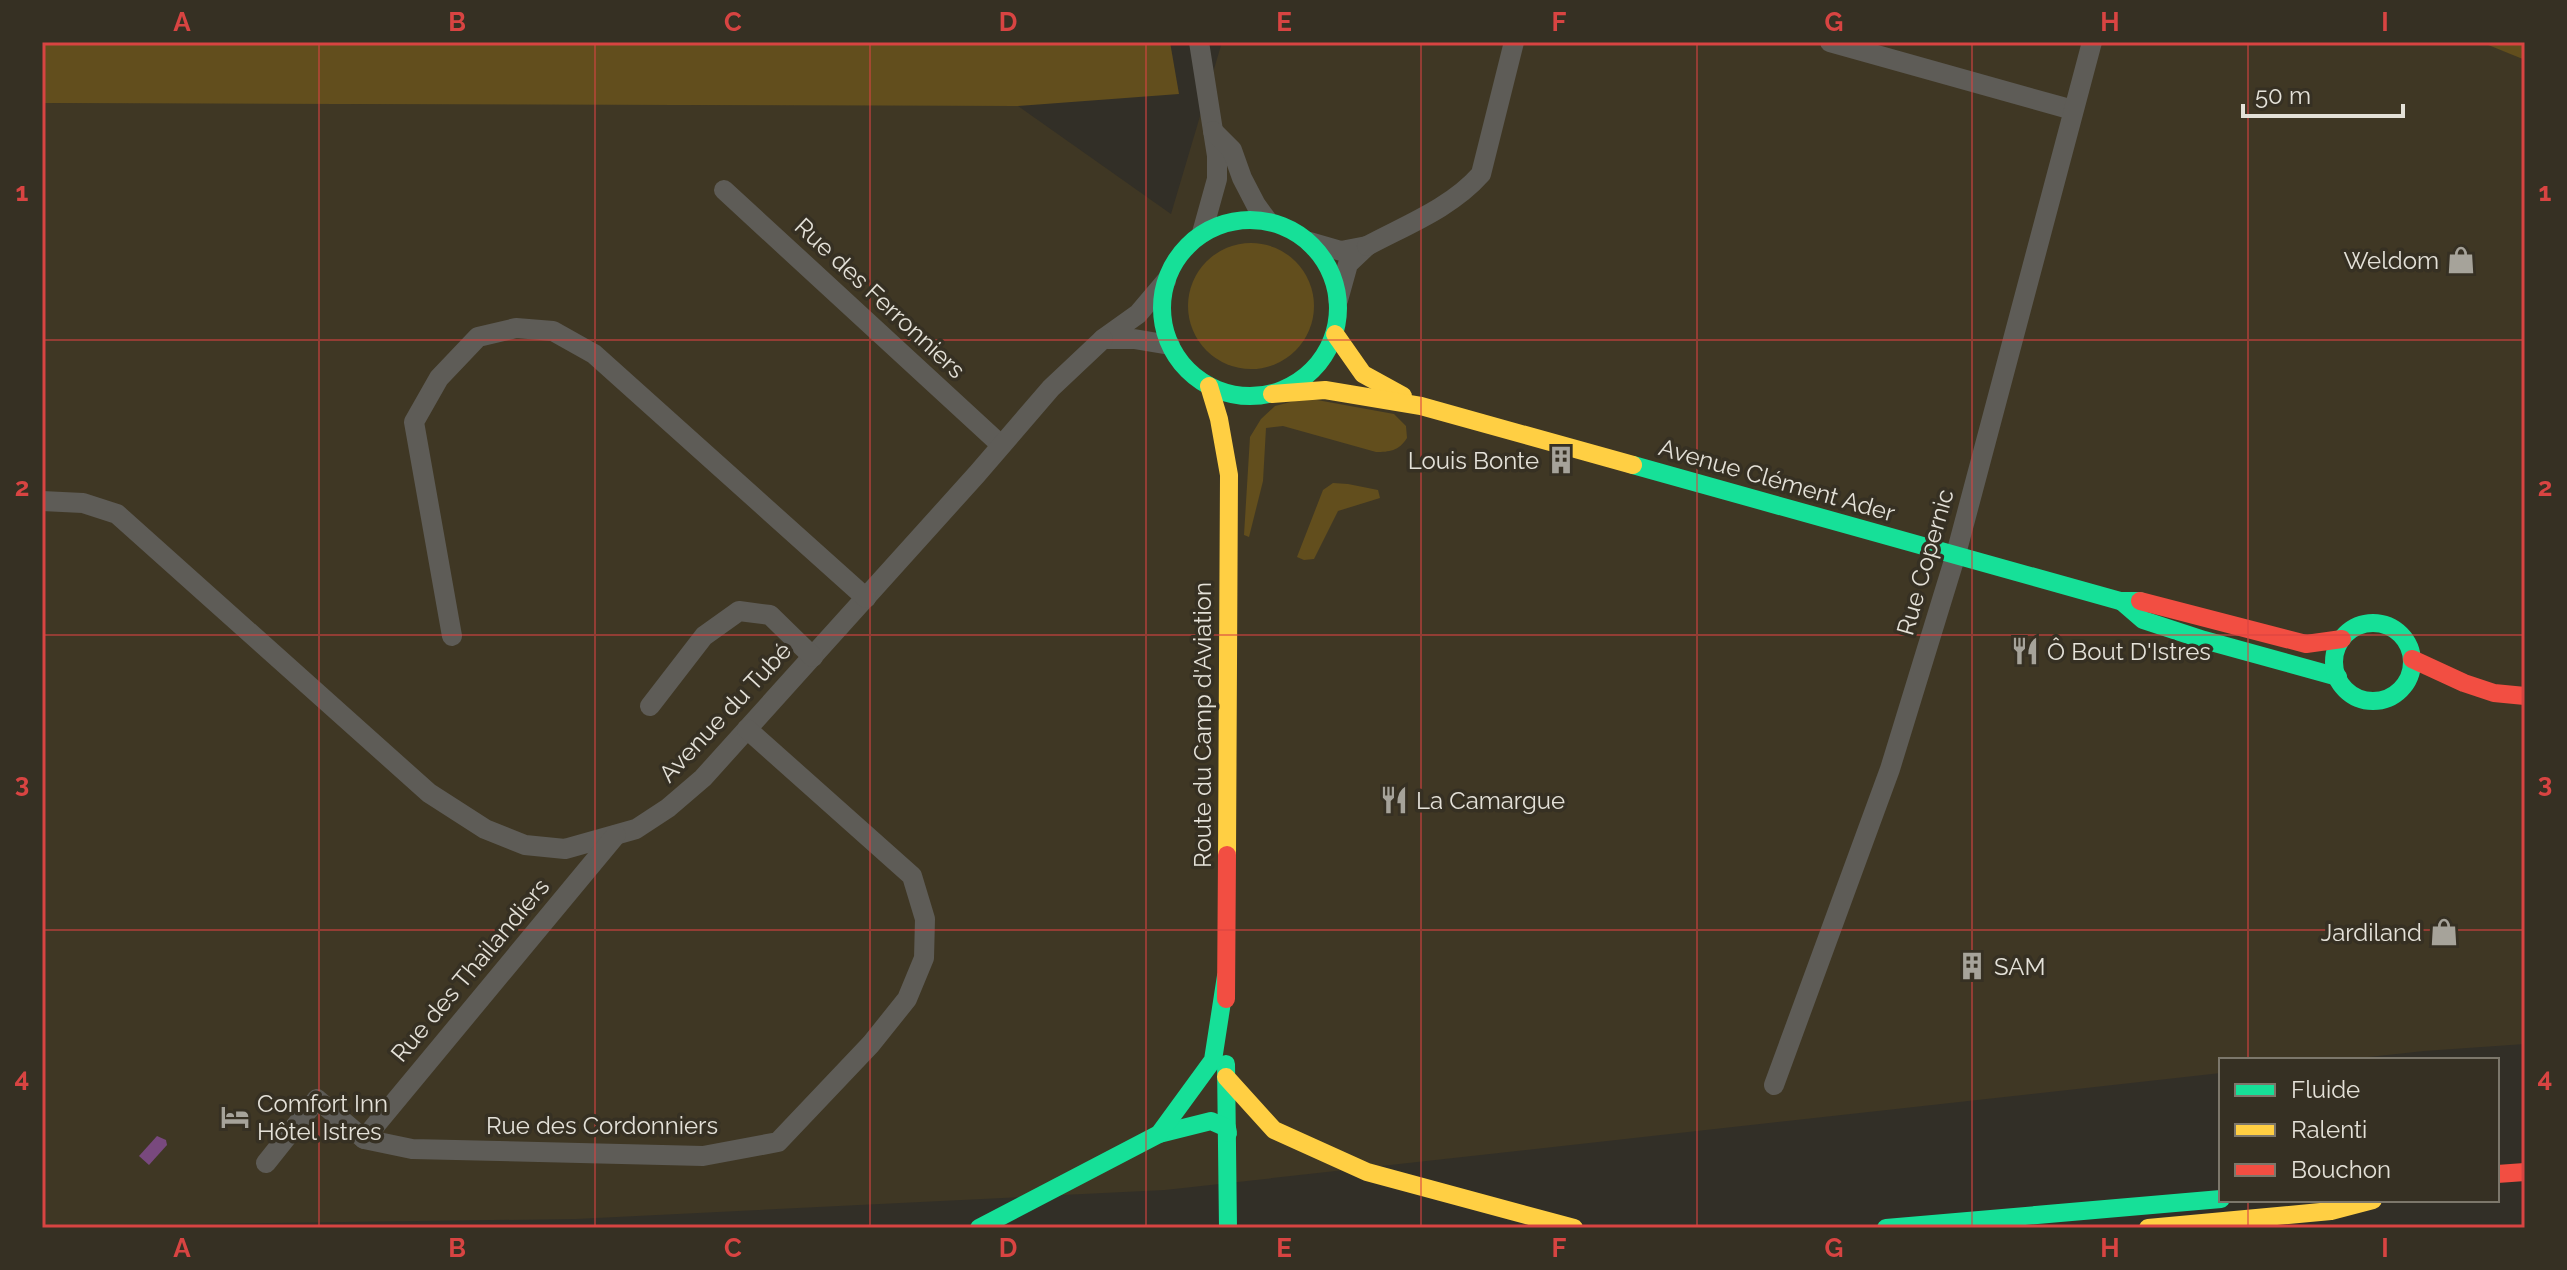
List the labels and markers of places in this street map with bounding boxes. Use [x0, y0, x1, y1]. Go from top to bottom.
shop icon: Weldom [2446, 245, 2476, 275]
place label: Weldom [2344, 246, 2439, 275]
building icon: Louis Bonte [1546, 445, 1576, 475]
place label: Louis Bonte [1408, 446, 1539, 475]
restaurant icon: Ô Bout D'Istres [2010, 636, 2040, 666]
place label: Ô Bout D'Istres [2047, 637, 2211, 666]
restaurant icon: La Camargue [1379, 785, 1409, 815]
place label: La Camargue [1416, 786, 1565, 815]
shop icon: Jardiland [2429, 917, 2459, 947]
place label: Jardiland [2321, 918, 2422, 947]
building icon: SAM [1957, 951, 1987, 981]
place label: SAM [1994, 952, 2046, 981]
place label: Comfort Inn Hôtel Istres [257, 1089, 388, 1146]
hotel icon: Comfort Inn Hôtel Istres [220, 1102, 250, 1132]

